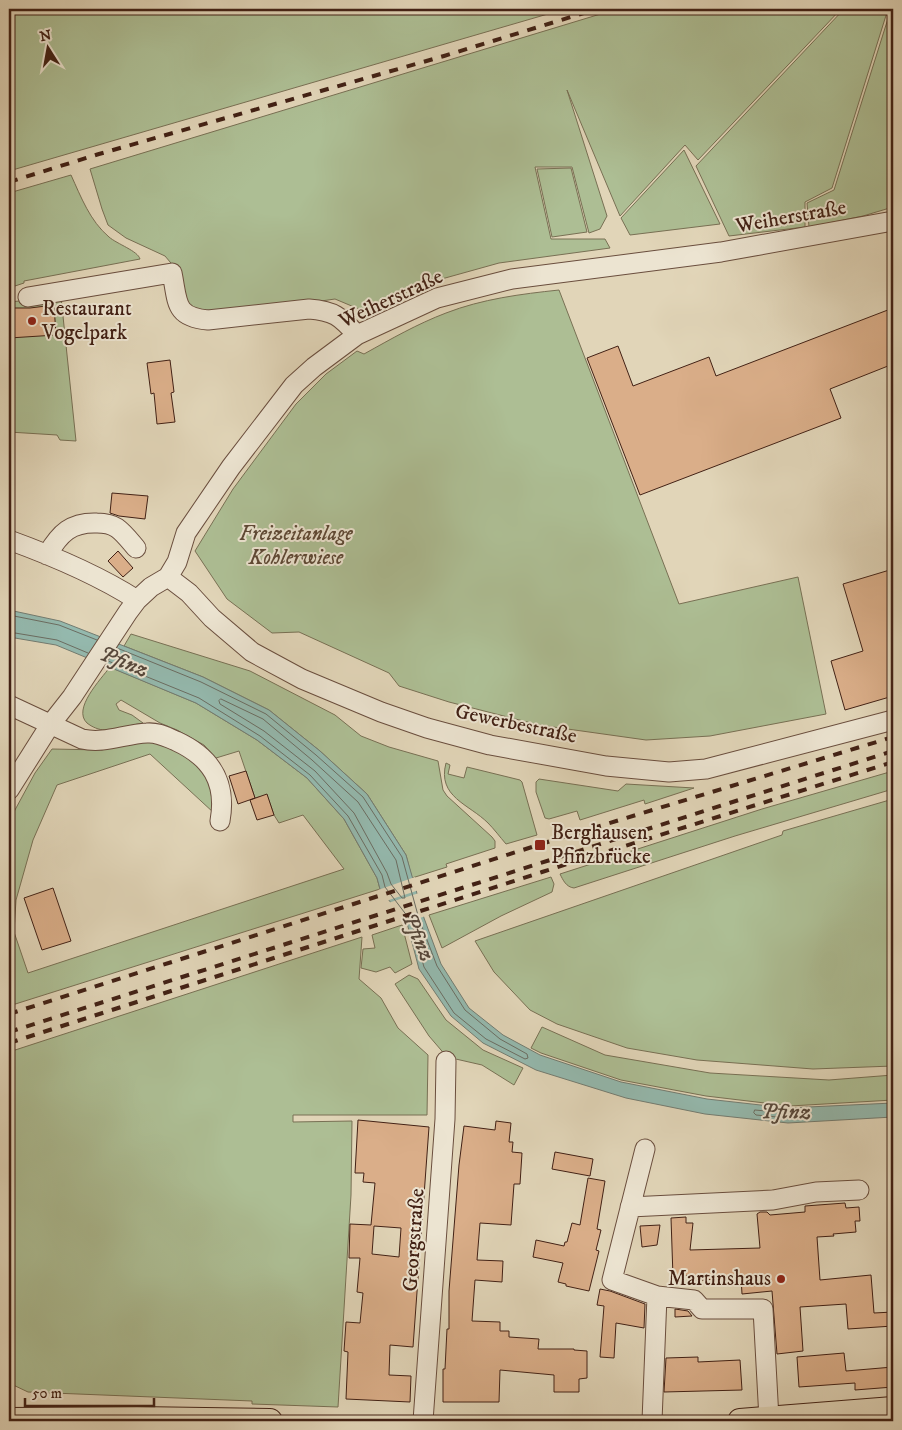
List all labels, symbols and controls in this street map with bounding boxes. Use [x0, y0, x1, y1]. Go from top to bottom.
north arrow [22, 22, 72, 72]
text: N [38, 26, 54, 46]
street label: Weiherstraße [733, 194, 849, 240]
street label: Weiherstraße [334, 263, 447, 335]
place label: Restaurant Vogelpark [41, 296, 132, 346]
marker: Restaurant Vogelpark [26, 315, 38, 327]
park label: Freizeitanlage Kohlerwiese [239, 521, 354, 571]
water label: Pfinz [95, 640, 153, 684]
street label: Gewerbestraße [453, 698, 579, 750]
place label: Berghausen Pfinzbrücke [551, 820, 651, 870]
marker: Berghausen Pfinzbrücke [533, 838, 547, 852]
water label: Pfinz [395, 908, 441, 966]
water label: Pfinz [760, 1098, 812, 1126]
street label: Georgstraße [397, 1187, 431, 1292]
place label: Martinshaus [668, 1266, 771, 1292]
marker: Martinshaus [775, 1273, 787, 1285]
scale bar [25, 1375, 154, 1407]
text: 50 m [32, 1384, 62, 1403]

